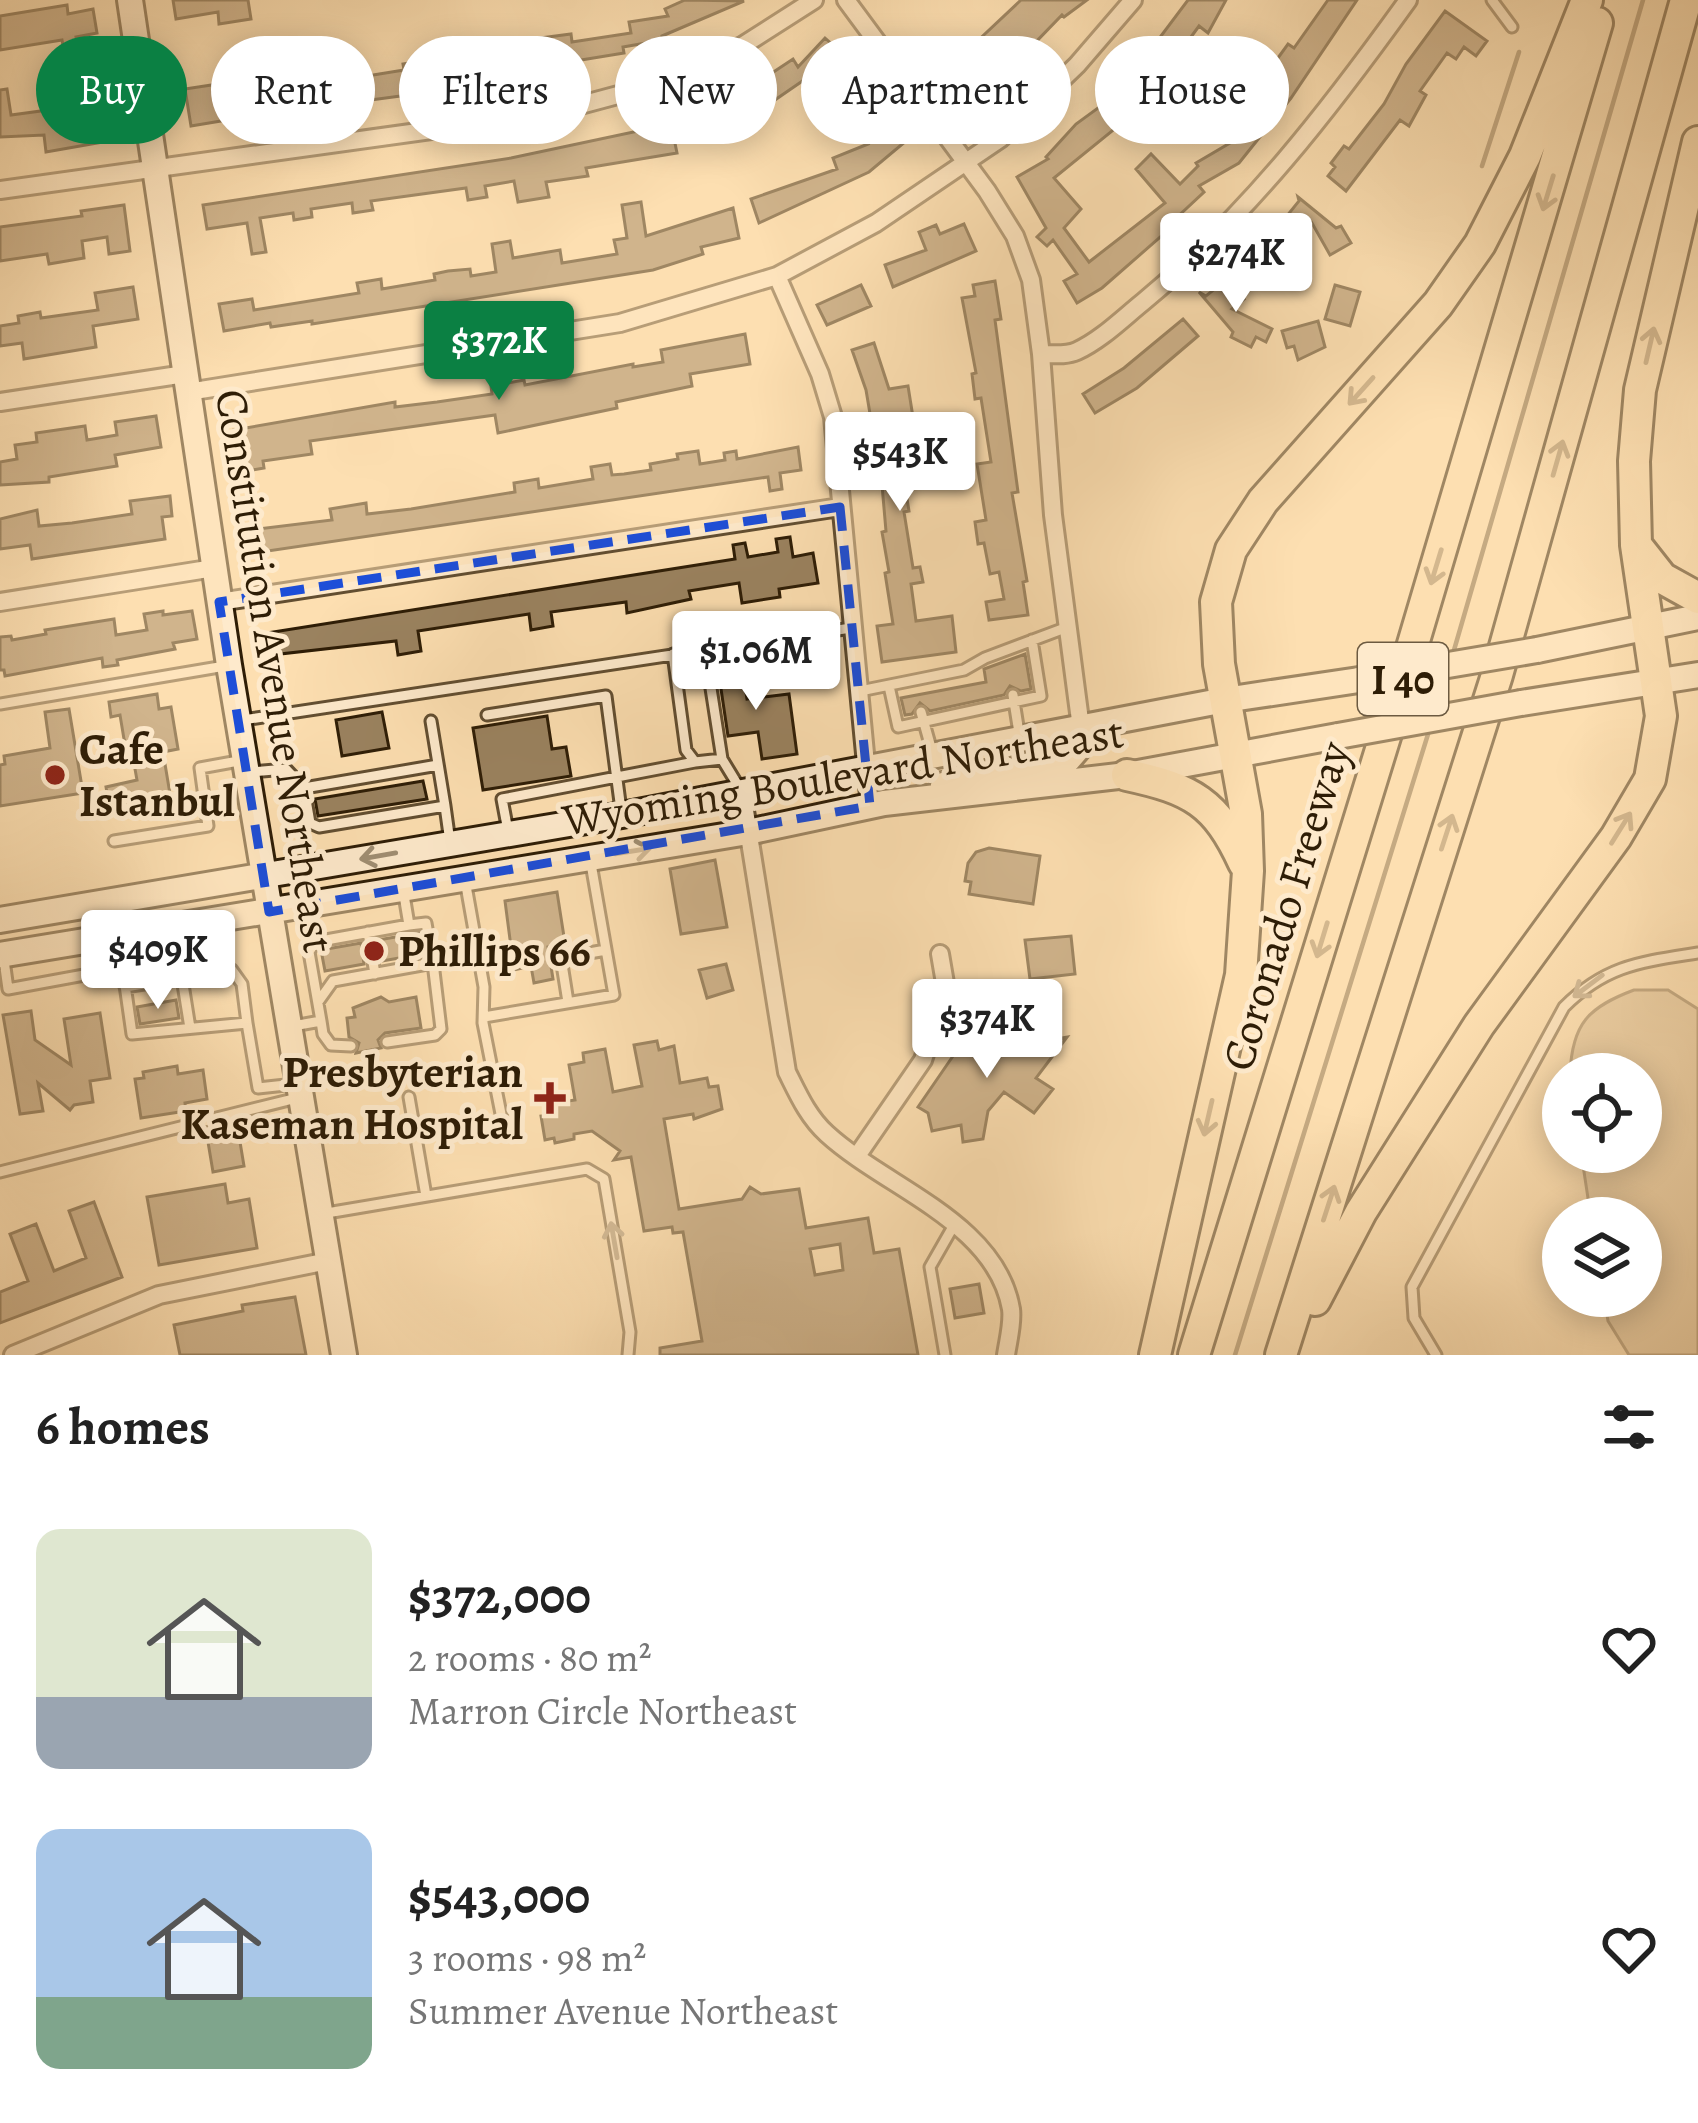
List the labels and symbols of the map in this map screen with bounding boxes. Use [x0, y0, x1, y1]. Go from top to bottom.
one-way arrow [1536, 173, 1558, 211]
pin: $274K [1152, 213, 1320, 315]
pin: $372K [415, 301, 583, 403]
one-way arrow [1640, 326, 1662, 364]
one-way arrow [1348, 375, 1375, 406]
street label: Constitution Avenue Northeast [200, 385, 350, 957]
pin: $543K [816, 412, 984, 514]
one-way arrow [1548, 440, 1570, 478]
one-way arrow [1424, 547, 1446, 585]
pin: $1.06M [658, 611, 854, 713]
road number: I 40 [1358, 643, 1448, 715]
street label: Wyoming Boulevard Northeast [557, 701, 1128, 851]
place label: Cafe Istanbul [79, 718, 235, 832]
street label: Coronado Freeway [1207, 733, 1366, 1078]
marker: Cafe Istanbul [42, 762, 68, 788]
one-way arrow [1609, 811, 1633, 845]
one-way arrow [1438, 814, 1460, 852]
one-way arrow [613, 838, 652, 861]
one-way arrow [360, 846, 399, 869]
pin: $409K [74, 910, 242, 1012]
place label: Phillips 66 [398, 920, 591, 982]
one-way arrow [1310, 920, 1332, 958]
marker: Phillips 66 [361, 938, 387, 964]
one-way arrow [1573, 973, 1605, 999]
pin: $374K [903, 979, 1071, 1081]
place label: Presbyterian Kaseman Hospital [180, 1041, 523, 1155]
marker: Presbyterian Kaseman Hospital [534, 1082, 566, 1114]
one-way arrow [1196, 1098, 1219, 1136]
one-way arrow [1319, 1185, 1341, 1223]
one-way arrow [602, 1221, 625, 1260]

